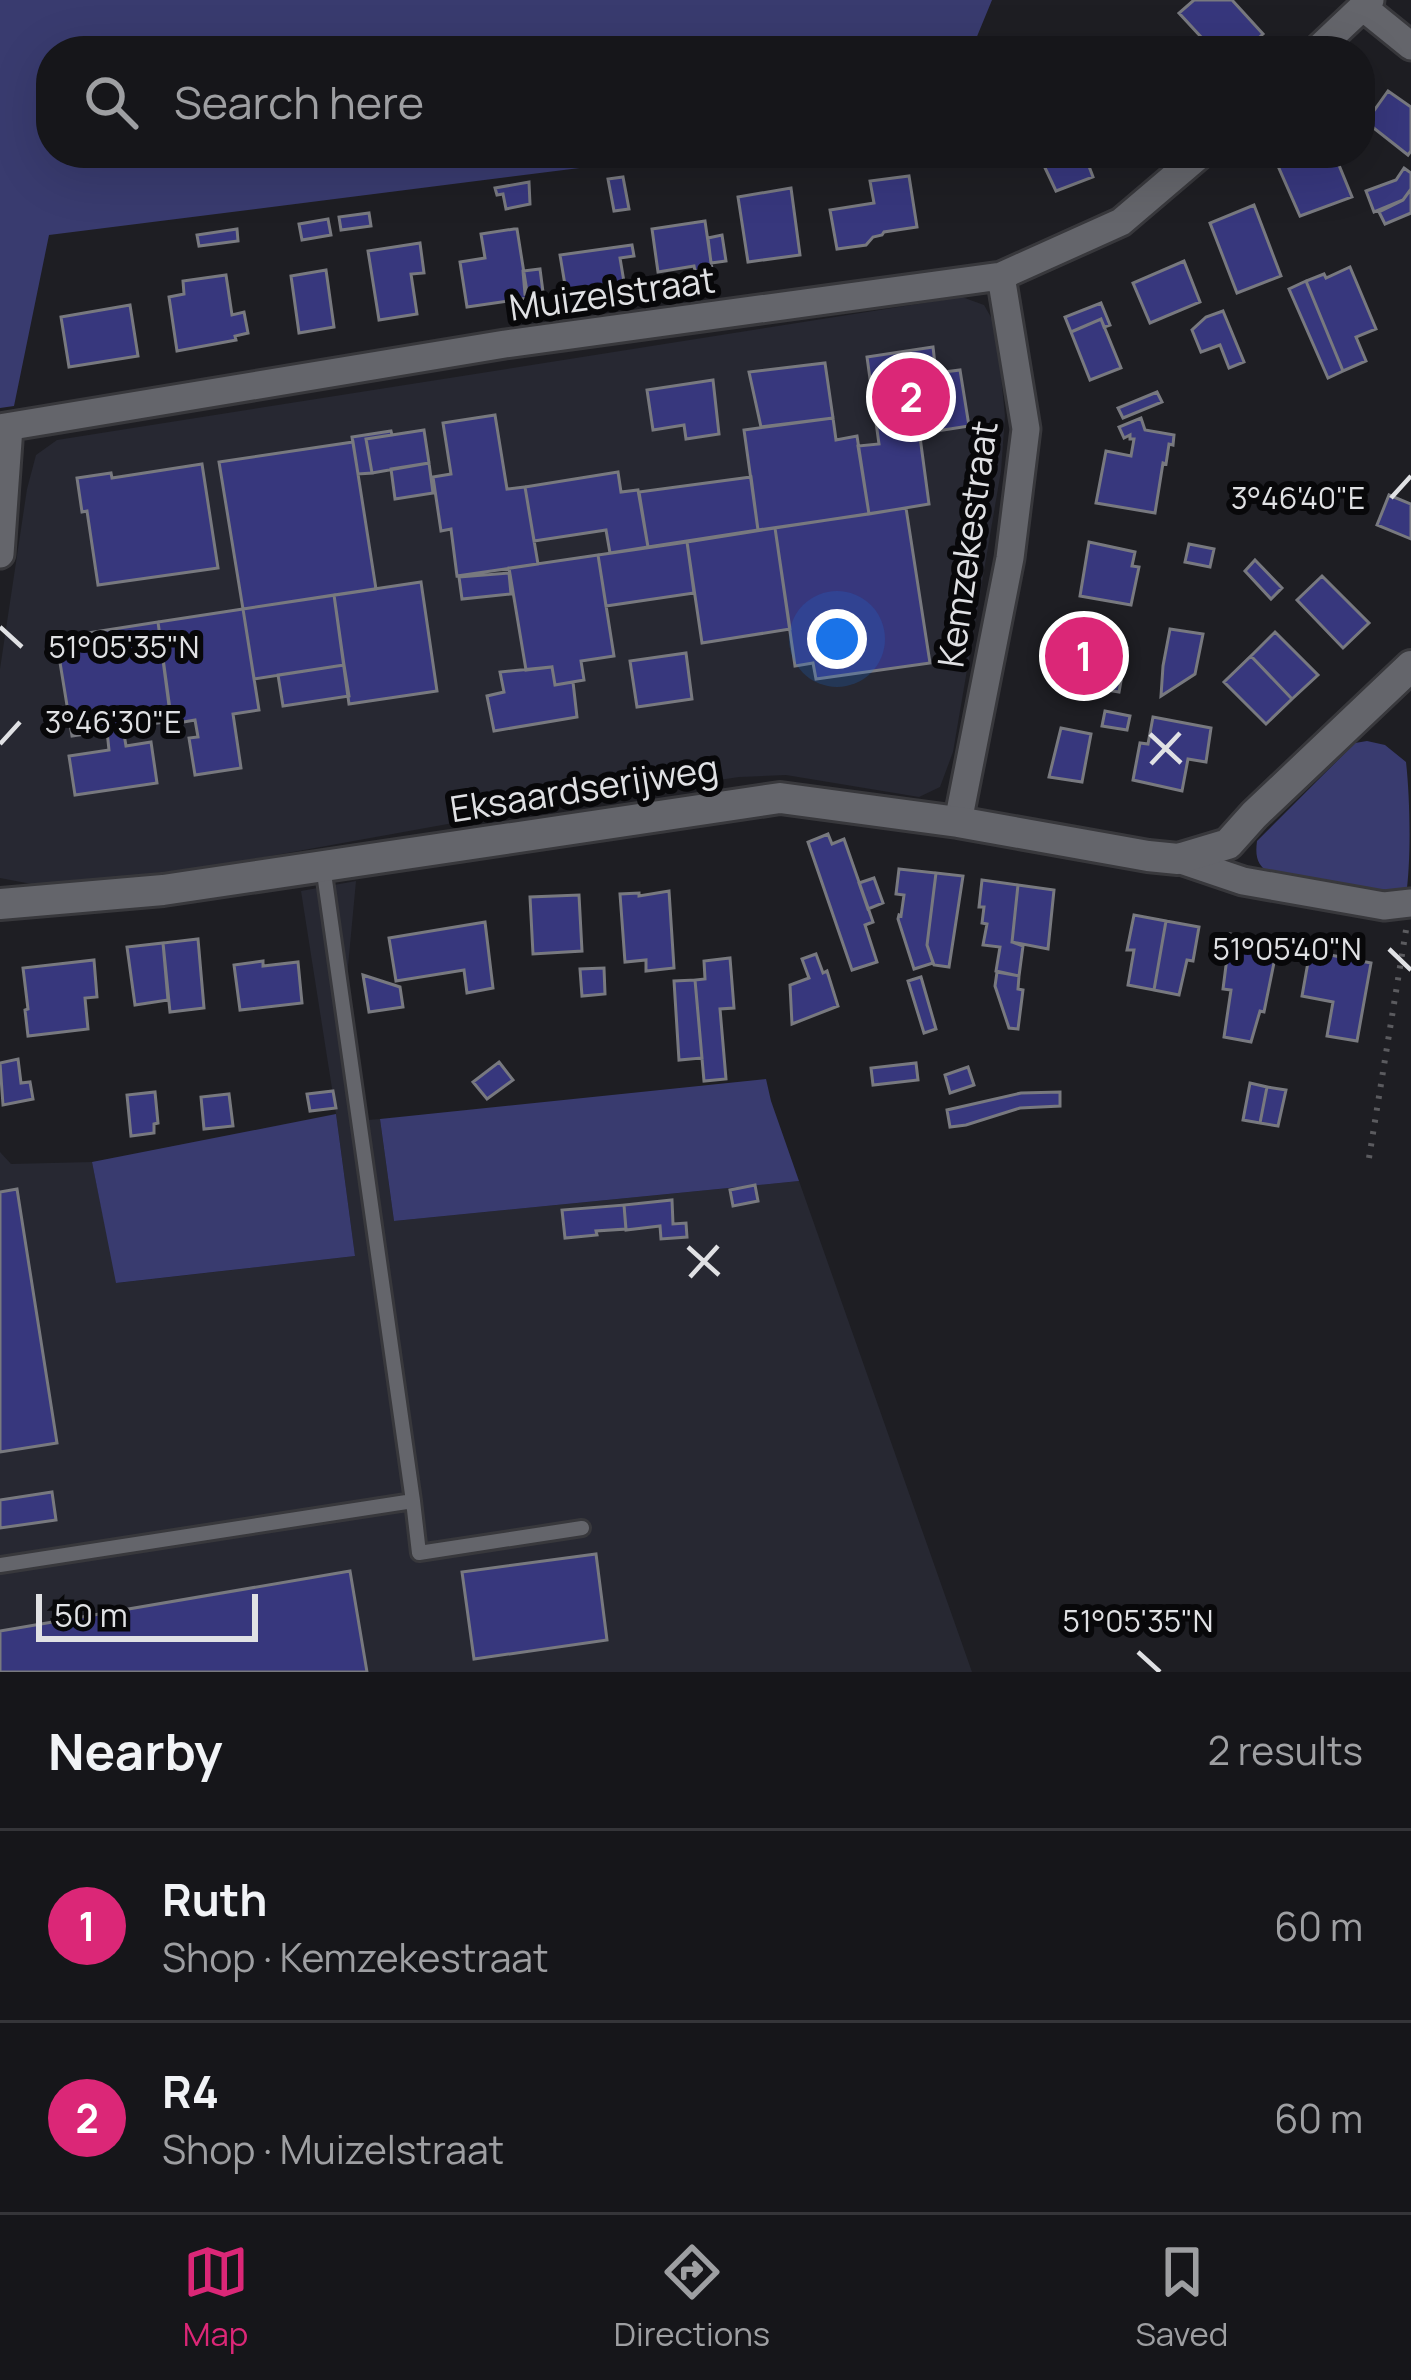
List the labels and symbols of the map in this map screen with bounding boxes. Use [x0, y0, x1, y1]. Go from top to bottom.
street label: Muizelstraat [506, 254, 718, 332]
pin: 2 [872, 352, 950, 442]
street label: Kemzekestraat [925, 418, 1009, 670]
text: 3°46'40"E [1231, 477, 1365, 518]
your location [807, 609, 867, 669]
pin: 1 [1045, 611, 1123, 701]
text: 51°05'35"N [49, 626, 199, 667]
text: 3°46'30"E [45, 701, 181, 742]
street label: Eksaardserijweg [447, 743, 721, 833]
text: 51°05'40"N [1212, 928, 1362, 969]
scale bar [36, 1588, 258, 1641]
text: 51°05'35"N [1063, 1600, 1213, 1641]

